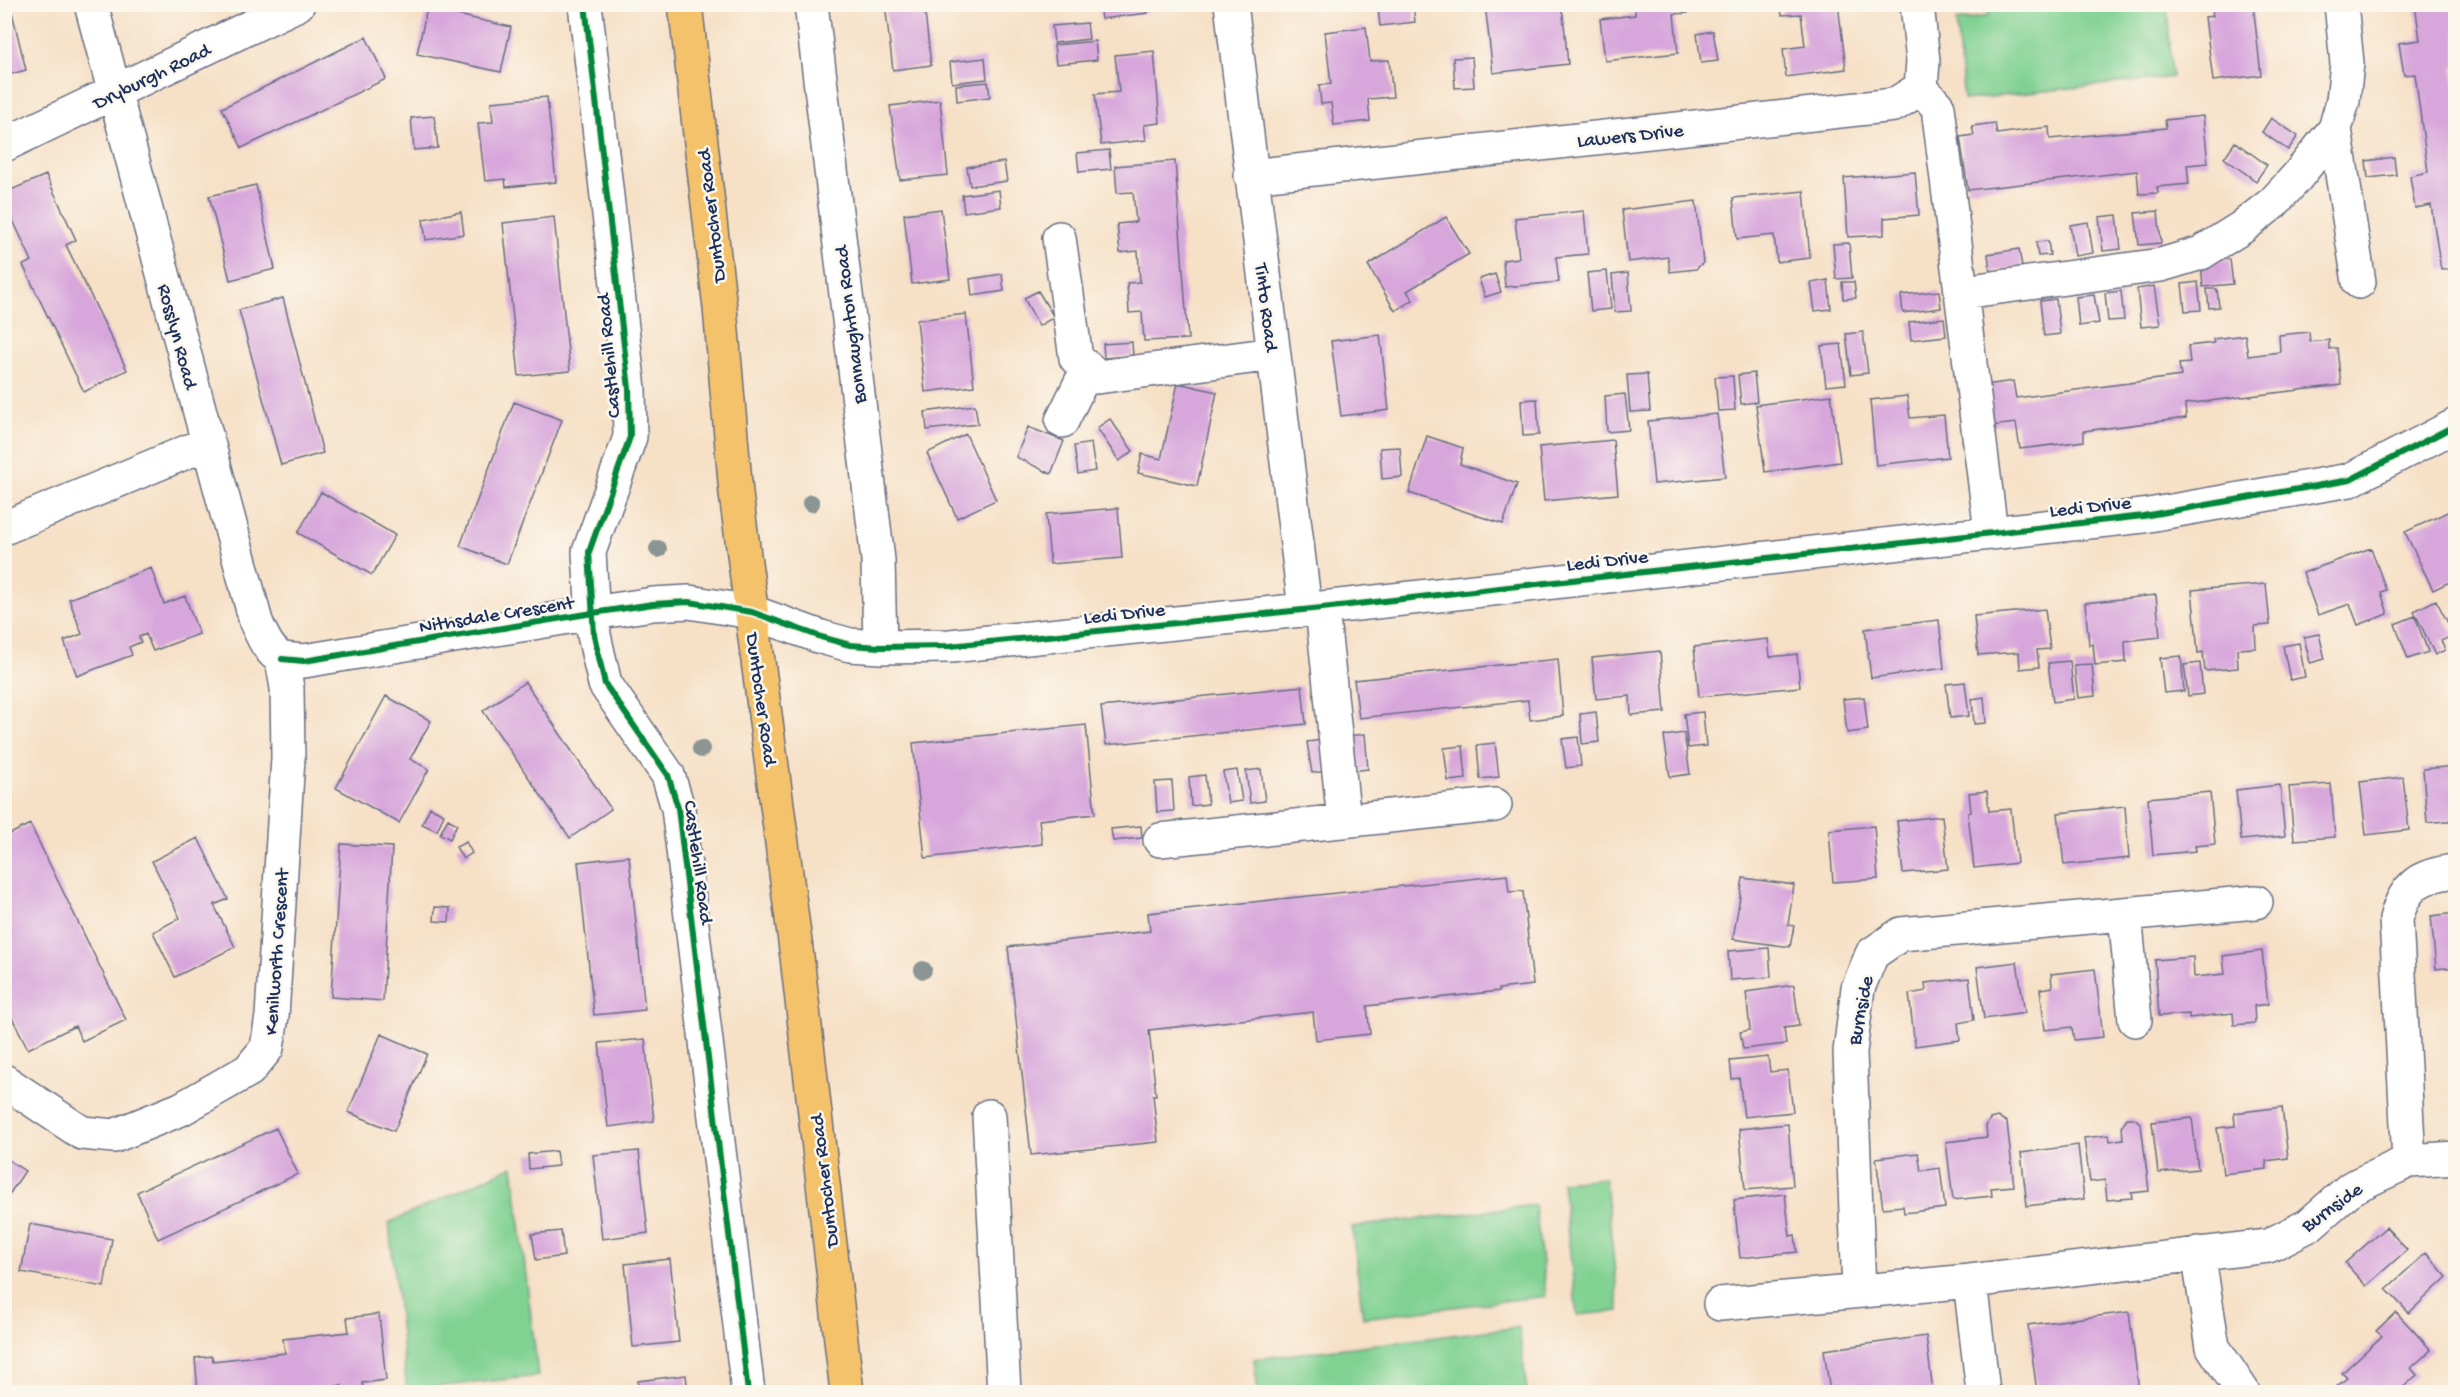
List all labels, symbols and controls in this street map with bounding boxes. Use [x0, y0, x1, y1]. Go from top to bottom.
street label: Dryburgh Road [88, 39, 217, 117]
street label: Lawers Drive [1576, 120, 1685, 155]
street label: Duntocher Road [694, 145, 733, 285]
street label: Bonnaughton Road [831, 242, 874, 406]
street label: Tinto Road [1248, 261, 1282, 355]
street label: Rosslyn Road [151, 282, 201, 394]
street label: Castlehill Road [593, 290, 627, 419]
street label: Ledi Drive [2048, 493, 2133, 524]
street label: Ledi Drive [1565, 547, 1650, 578]
street label: Nithsdale Crescent [418, 593, 577, 640]
street label: Ledi Drive [1082, 600, 1167, 631]
street label: Duntocher Road [739, 630, 781, 770]
street label: Castlehill Road [676, 799, 717, 928]
street label: Kenilworth Crescent [261, 867, 296, 1036]
street label: Burnside [1844, 973, 1881, 1048]
street label: Duntocher Road [807, 1110, 846, 1250]
street label: Burnside [2297, 1179, 2369, 1239]

